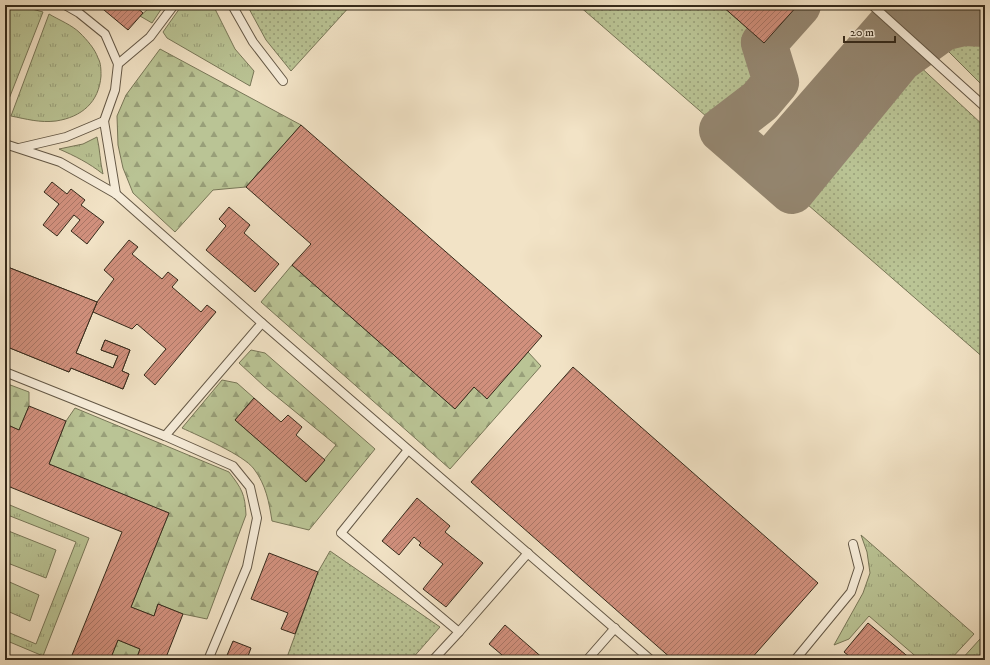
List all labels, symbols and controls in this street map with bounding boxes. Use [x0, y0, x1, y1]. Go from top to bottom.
scale bar [844, 18, 895, 44]
text: 20 m [850, 25, 874, 40]

